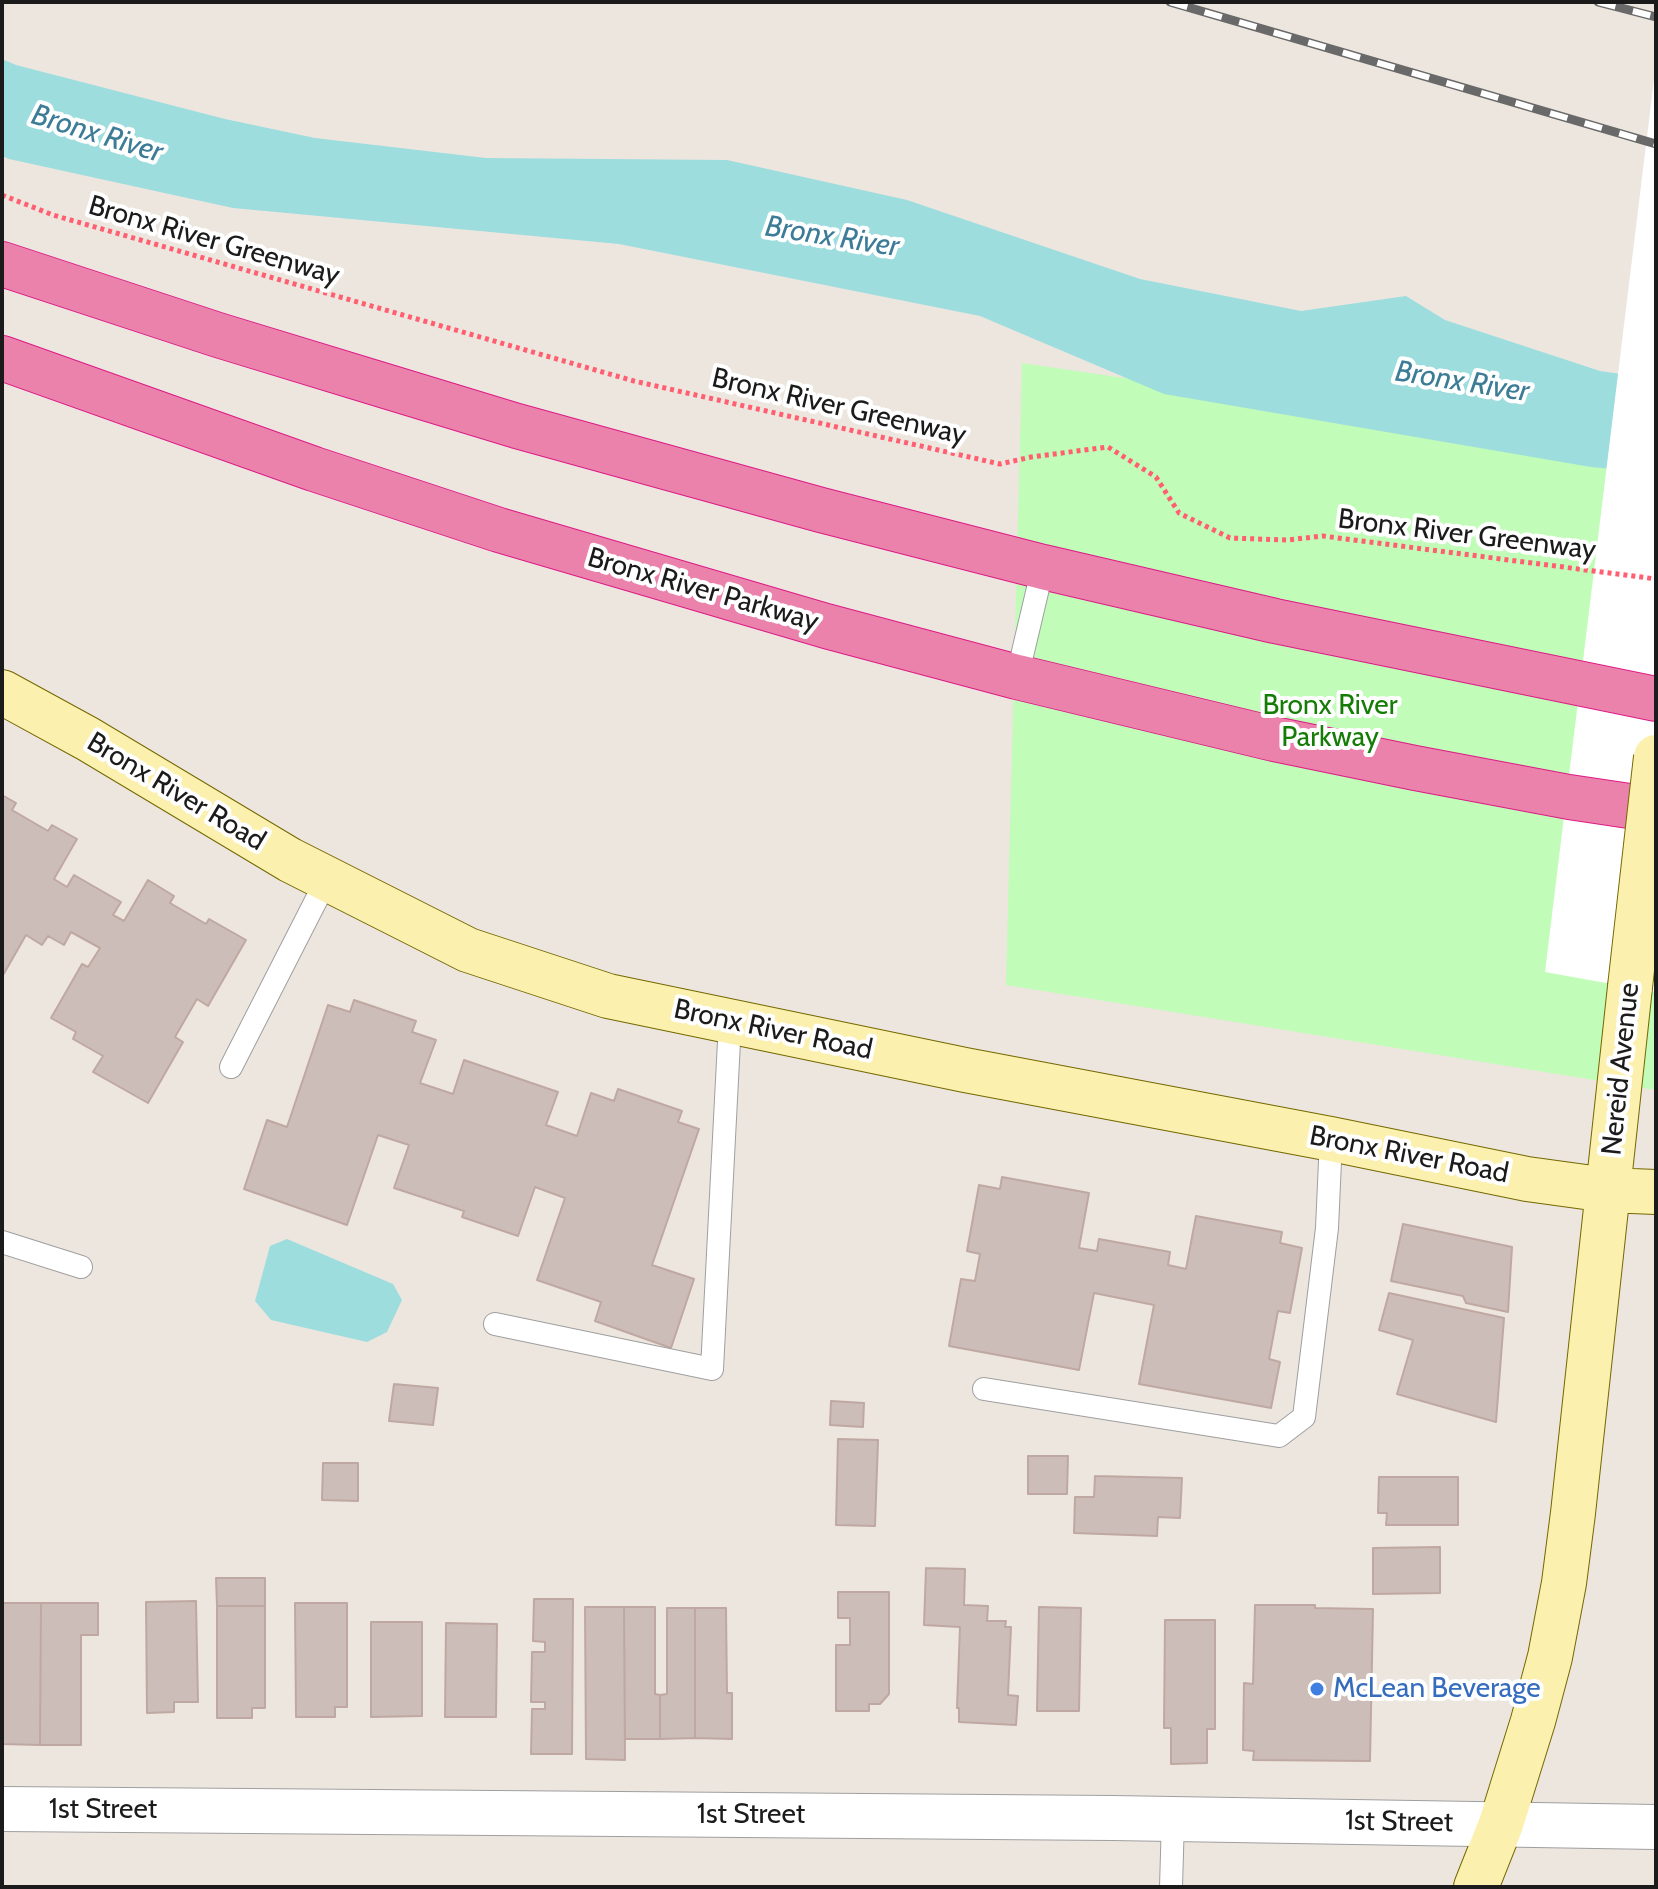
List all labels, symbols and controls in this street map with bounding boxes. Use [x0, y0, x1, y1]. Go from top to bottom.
water label: Bronx River [27, 97, 167, 171]
street label: Bronx River Greenway [85, 189, 343, 293]
water label: Bronx River [762, 209, 902, 265]
water label: Bronx River [1392, 354, 1532, 410]
street label: Bronx River Greenway [709, 361, 969, 453]
street label: Bronx River Greenway [1336, 502, 1598, 568]
street label: Bronx River Parkway [584, 541, 822, 639]
park label: Bronx River Parkway [1263, 689, 1397, 755]
street label: Bronx River Road [81, 726, 271, 858]
street label: Nereid Avenue [1595, 981, 1647, 1157]
street label: Bronx River Road [671, 993, 875, 1067]
street label: Bronx River Road [1307, 1119, 1511, 1191]
place label: McLean Beverage [1333, 1672, 1541, 1706]
marker: McLean Beverage [1308, 1680, 1326, 1698]
street label: 1st Street [49, 1793, 157, 1827]
street label: 1st Street [697, 1798, 805, 1832]
street label: 1st Street [1345, 1804, 1453, 1840]

